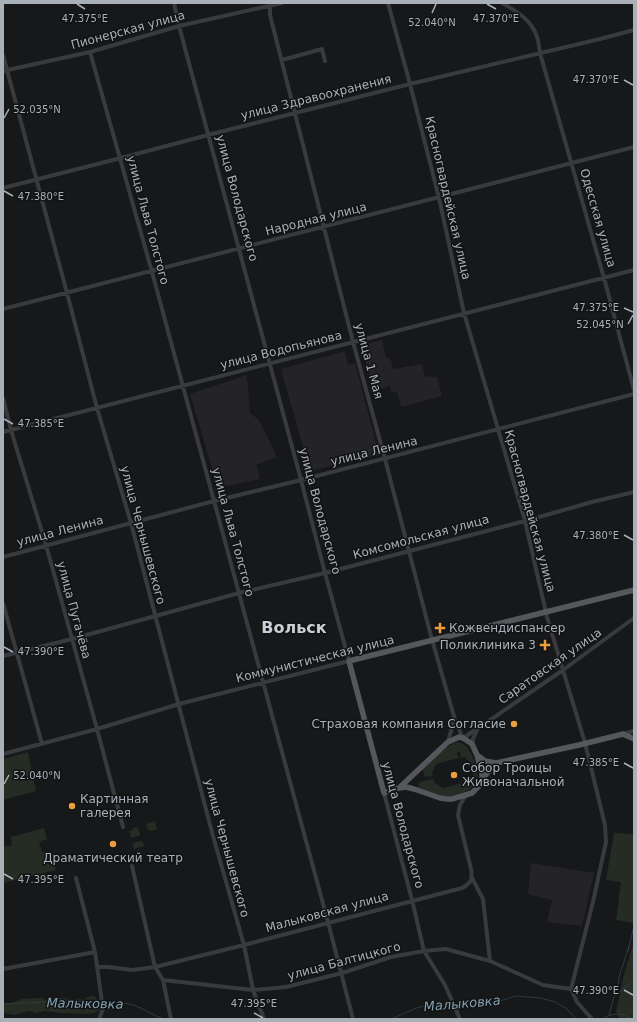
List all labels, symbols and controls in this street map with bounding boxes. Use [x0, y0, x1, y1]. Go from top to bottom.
street label: Пионерская улица [70, 8, 186, 52]
text: 47.375°E [62, 13, 108, 24]
text: 47.370°E [473, 13, 519, 24]
text: 52.040°N [408, 17, 456, 28]
street label: улица Здравоохранения [239, 71, 393, 123]
text: 47.370°E [573, 74, 619, 85]
text: 52.035°N [13, 104, 61, 115]
street label: Красногвардейская улица [422, 115, 474, 281]
street label: улица Володарского [213, 133, 261, 263]
street label: улица Льва Толстого [124, 154, 172, 286]
street label: Одесская улица [577, 167, 619, 269]
text: 47.380°E [18, 191, 64, 202]
street label: Народная улица [264, 200, 368, 238]
text: 47.375°E [573, 302, 619, 313]
text: 52.045°N [576, 319, 624, 330]
street label: улица 1 Мая [352, 321, 386, 401]
street label: улица Водопьянова [219, 328, 343, 372]
text: 47.385°E [18, 418, 64, 429]
street label: Красногвардейская улица [502, 428, 558, 594]
street label: улица Ленина [329, 433, 419, 469]
street label: улица Володарского [296, 446, 344, 576]
street label: улица Чернышевского [118, 464, 168, 606]
street label: улица Льва Толстого [209, 466, 257, 598]
street label: Комсомольская улица [351, 512, 491, 562]
street label: улица Ленина [15, 513, 105, 549]
text: 47.380°E [573, 530, 619, 541]
street label: улица Пугачёва [54, 560, 94, 660]
district label: Вольск [261, 618, 327, 637]
place label: Кожвендиспансер [449, 621, 565, 635]
marker: Кожвендиспансер [434, 622, 446, 634]
street label: Саратовская улица [496, 625, 604, 707]
street label: Коммунистическая улица [234, 633, 396, 685]
place label: Поликлиника 3 [440, 638, 536, 652]
marker: Поликлиника 3 [539, 639, 551, 651]
text: 47.390°E [18, 646, 64, 657]
place label: Страховая компания Согласие [311, 717, 506, 731]
marker: Страховая компания Согласие [509, 719, 519, 729]
text: 47.385°E [573, 757, 619, 768]
street label: улица Володарского [379, 760, 427, 890]
place label: Собор Троицы Живоначальной [462, 761, 565, 789]
text: 52.040°N [13, 770, 61, 781]
marker: Собор Троицы Живоначальной [449, 770, 459, 780]
street label: улица Чернышевского [202, 777, 252, 919]
place label: Картинная галерея [80, 792, 149, 820]
marker: Картинная галерея [67, 801, 77, 811]
marker: Драматический театр [108, 839, 118, 849]
place label: Драматический театр [43, 851, 183, 865]
text: 47.395°E [18, 874, 64, 885]
street label: Малыковская улица [264, 889, 390, 935]
street label: улица Балтицкого [286, 939, 402, 983]
text: 47.390°E [573, 985, 619, 996]
water label: Малыковка [423, 993, 501, 1014]
water label: Малыковка [46, 995, 124, 1012]
text: 47.395°E [231, 998, 277, 1009]

